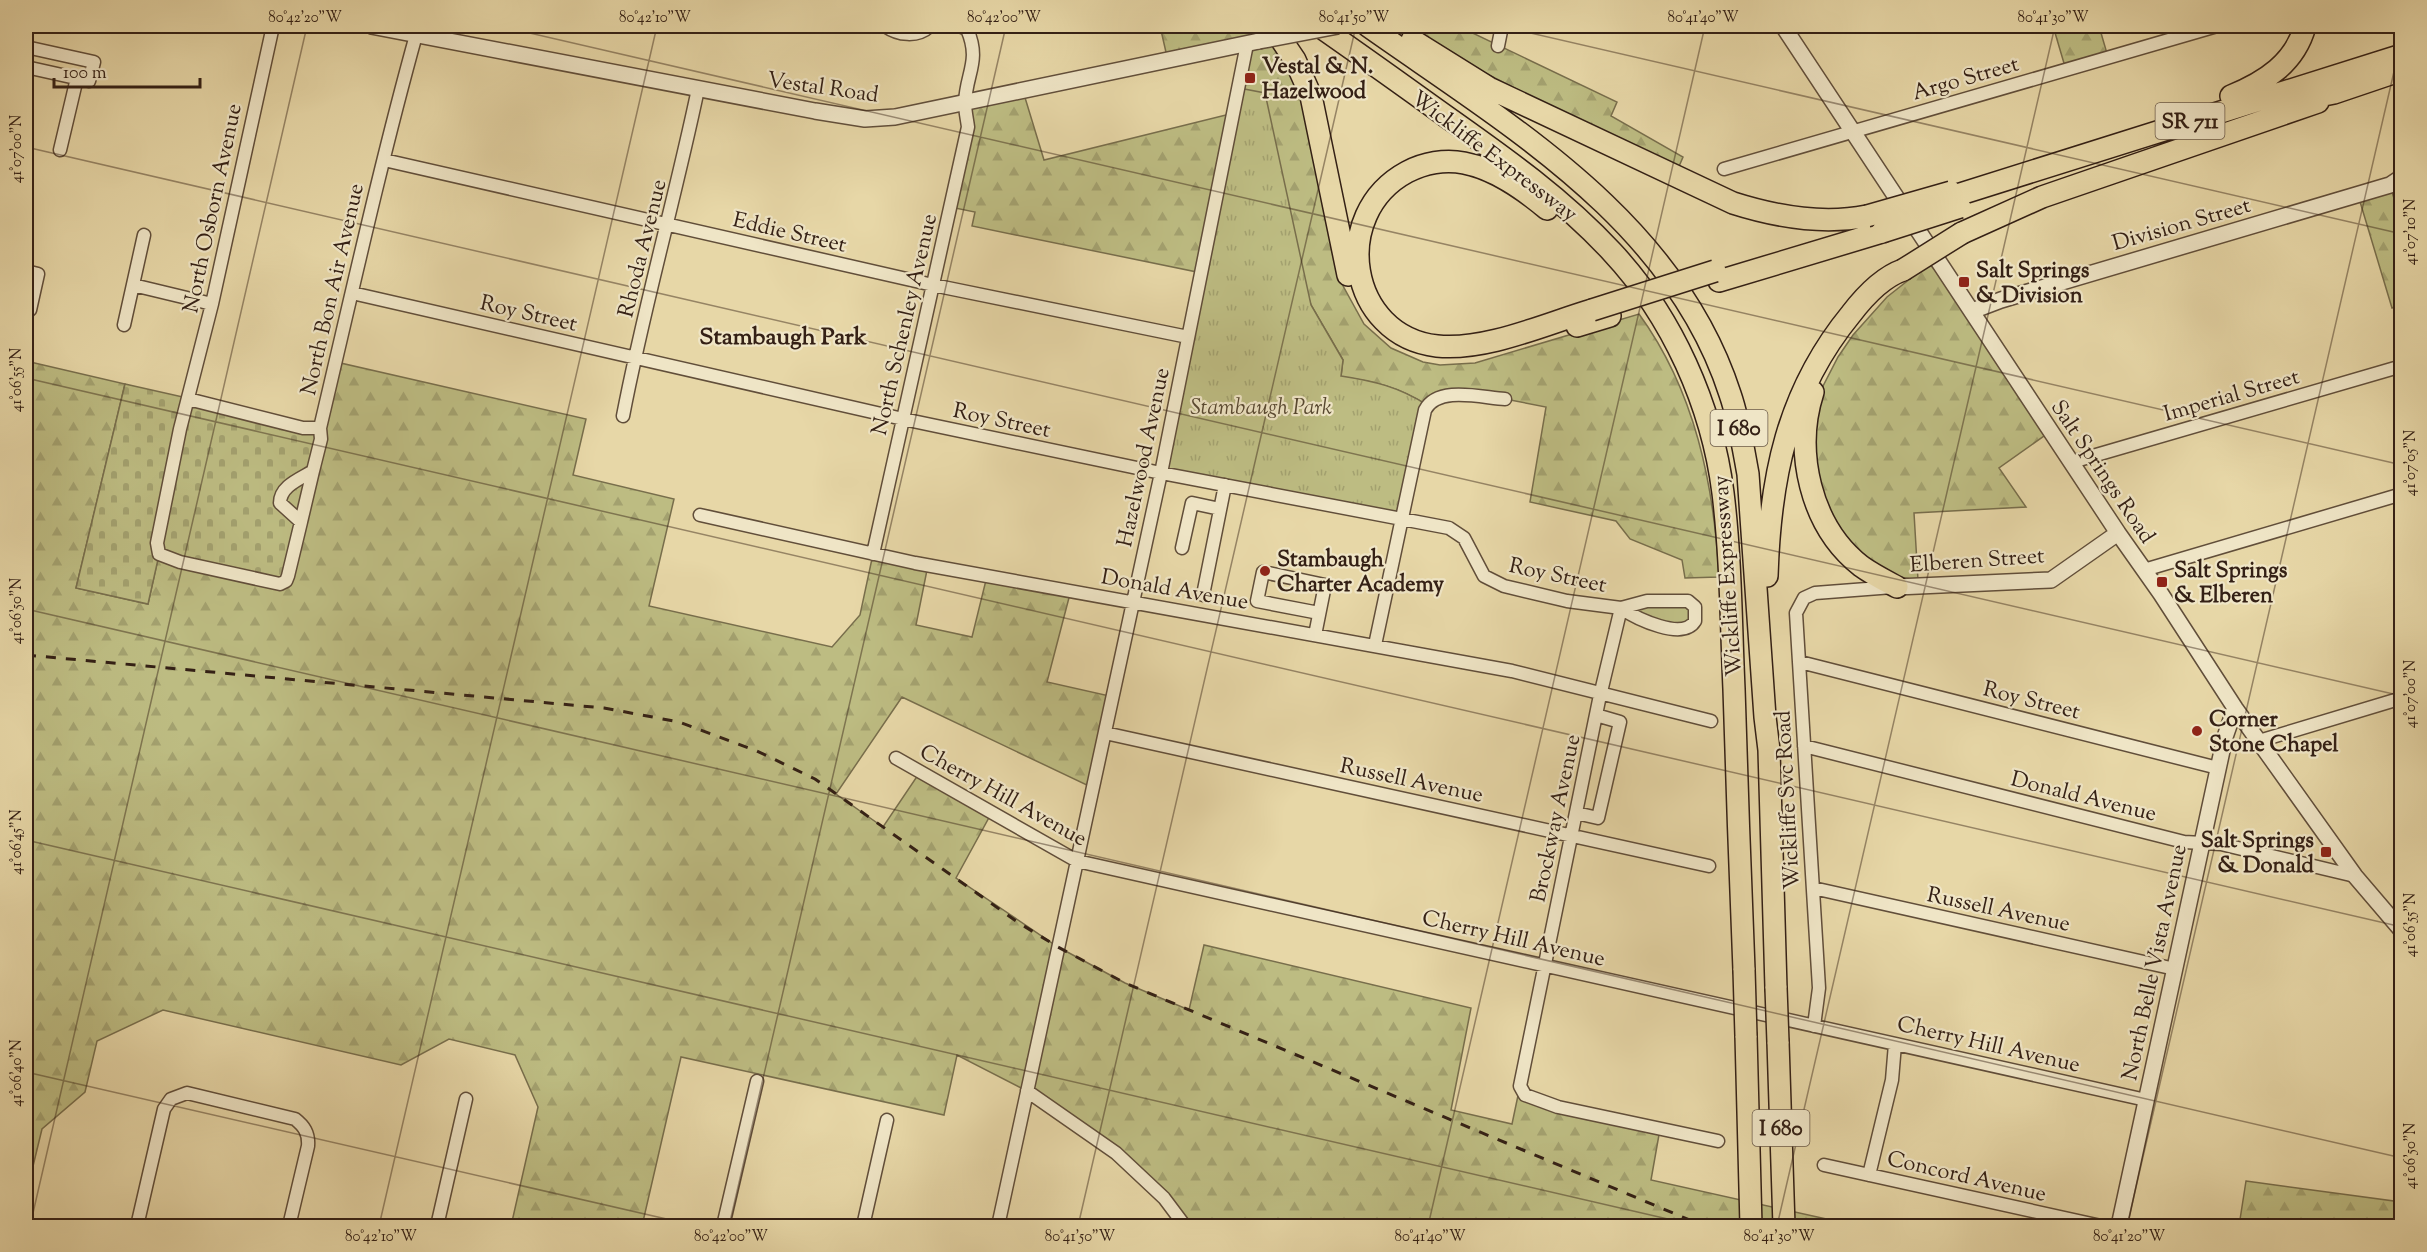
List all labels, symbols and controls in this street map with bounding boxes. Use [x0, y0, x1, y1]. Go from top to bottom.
text: 80°42'20"W [268, 8, 342, 29]
text: 80°42'10"W [619, 8, 691, 29]
text: 80°42'00"W [967, 8, 1041, 29]
text: 80°41'50"W [1319, 8, 1390, 29]
text: 80°41'40"W [1667, 8, 1739, 29]
text: 80°41'30"W [2017, 8, 2089, 29]
street label: Argo Street [1909, 49, 2023, 110]
scale bar [54, 51, 200, 89]
place label: Vestal & N. Hazelwood [1262, 52, 1373, 109]
text: 100 m [63, 61, 107, 87]
street label: Vestal Road [765, 65, 880, 113]
marker: Vestal & N. Hazelwood [1243, 71, 1257, 85]
street label: Wickliffe Expressway [1403, 84, 1583, 231]
street label: North Osborn Avenue [176, 101, 252, 316]
road number: SR 711 [2156, 103, 2224, 139]
text: 41°07'00"N [7, 115, 28, 183]
street label: Rhoda Avenue [611, 176, 677, 321]
street label: North Bon Air Avenue [294, 181, 374, 399]
street label: Division Street [2109, 191, 2255, 261]
text: 41°07'10"N [2401, 199, 2422, 265]
street label: Eddie Street [729, 205, 850, 263]
street label: North Schenley Avenue [865, 211, 947, 439]
place label: Salt Springs & Division [1976, 256, 2090, 313]
marker: Salt Springs & Division [1957, 275, 1971, 289]
street label: Roy Street [476, 288, 581, 342]
district label: Stambaugh Park [699, 321, 868, 355]
text: 41°06'55"N [7, 348, 28, 412]
street label: Imperial Street [2160, 362, 2304, 432]
street label: Hazelwood Avenue [1110, 365, 1180, 550]
park label: Stambaugh Park [1190, 393, 1332, 425]
street label: Salt Springs Road [2041, 394, 2162, 551]
street label: Roy Street [950, 396, 1054, 448]
road number: I 680 [1710, 410, 1768, 446]
text: 41°07'05"N [2401, 430, 2422, 496]
street label: Wickliffe Expressway [1706, 474, 1752, 678]
street label: Elberen Street [1909, 541, 2046, 583]
place label: Stambaugh Charter Academy [1277, 545, 1444, 602]
street label: Roy Street [1506, 551, 1610, 603]
place label: Salt Springs & Elberen [2174, 556, 2288, 613]
street label: Donald Avenue [1098, 562, 1251, 620]
marker: Stambaugh Charter Academy [1258, 564, 1272, 578]
marker: Salt Springs & Elberen [2155, 575, 2169, 589]
text: 41°06'50"N [7, 578, 28, 644]
text: 41°07'00"N [2401, 660, 2422, 728]
street label: Roy Street [1979, 674, 2084, 730]
place label: Corner Stone Chapel [2209, 705, 2339, 762]
street label: Wickliffe Svc Road [1768, 709, 1810, 890]
marker: Corner Stone Chapel [2190, 724, 2204, 738]
street label: Brockway Avenue [1524, 732, 1590, 906]
street label: Cherry Hill Avenue [913, 737, 1092, 856]
street label: Russell Avenue [1337, 751, 1486, 813]
street label: Donald Avenue [2007, 764, 2160, 831]
text: 41°06'45"N [7, 809, 28, 875]
place label: Salt Springs & Donald [2201, 826, 2315, 883]
street label: North Belle Vista Avenue [2115, 841, 2197, 1084]
marker: Salt Springs & Donald [2319, 845, 2333, 859]
street label: Russell Avenue [1924, 880, 2073, 942]
text: 41°06'55"N [2401, 893, 2422, 957]
street label: Cherry Hill Avenue [1419, 903, 1608, 977]
street label: Cherry Hill Avenue [1894, 1009, 2083, 1083]
text: 41°06'40"N [7, 1039, 28, 1107]
road number: I 680 [1752, 1110, 1810, 1146]
text: 41°06'50"N [2401, 1123, 2422, 1189]
street label: Concord Avenue [1883, 1144, 2049, 1212]
text: 80°42'10"W [345, 1227, 417, 1248]
text: 80°42'00"W [694, 1227, 768, 1248]
text: 80°41'50"W [1045, 1227, 1116, 1248]
text: 80°41'40"W [1394, 1227, 1466, 1248]
text: 80°41'30"W [1743, 1227, 1815, 1248]
text: 80°41'20"W [2093, 1227, 2165, 1248]

